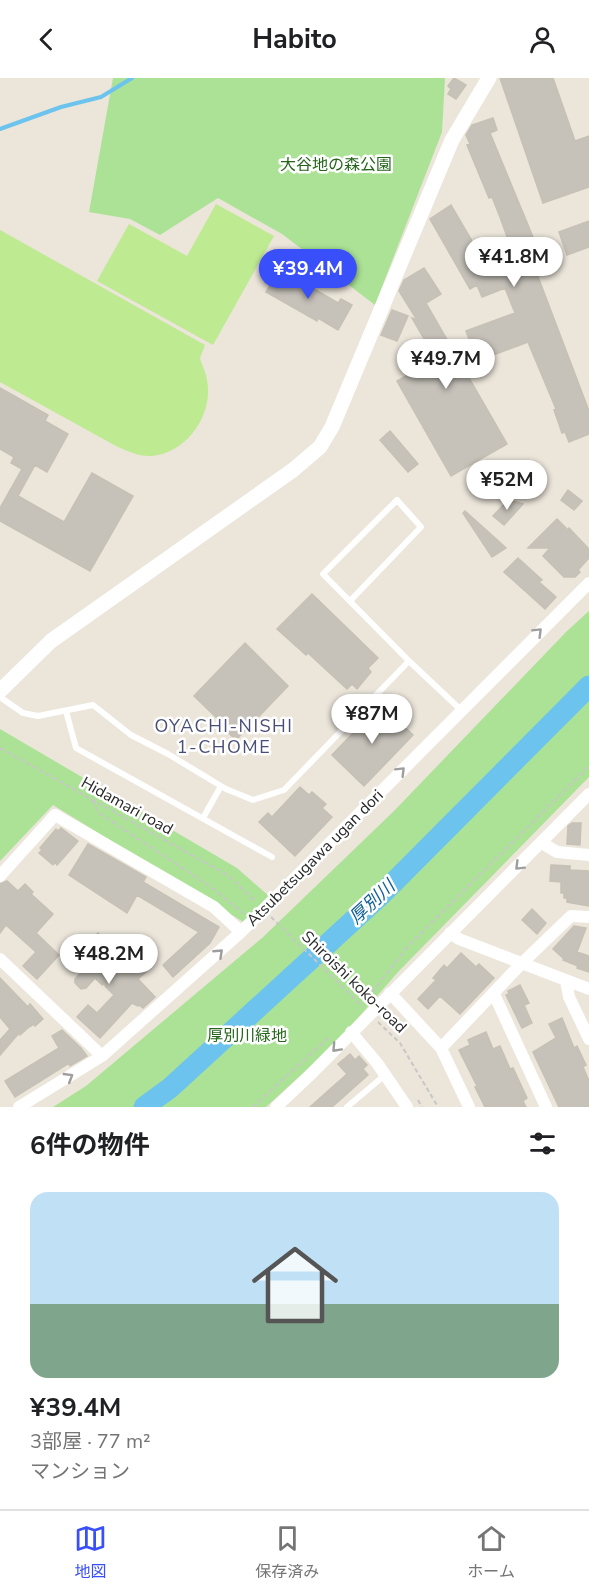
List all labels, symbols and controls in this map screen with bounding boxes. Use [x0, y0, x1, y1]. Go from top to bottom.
text: Habito [252, 21, 337, 58]
icon: back [30, 23, 63, 56]
icon: person [526, 23, 559, 56]
park label: 大谷地の森公園 [280, 154, 392, 176]
pin: ¥41.8M [465, 237, 563, 288]
text: ¥41.8M [479, 243, 549, 270]
pin: ¥39.4M [259, 249, 357, 300]
text: ¥39.4M [273, 255, 343, 282]
pin: ¥49.7M [397, 339, 495, 390]
text: ¥49.7M [411, 345, 481, 372]
pin: ¥52M [471, 460, 543, 511]
text: ¥52M [480, 466, 534, 493]
one-way arrow [531, 629, 542, 640]
pin: ¥87M [336, 694, 408, 745]
text: ¥87M [345, 700, 399, 727]
district label: OYACHI-NISHI 1-CHOME [155, 714, 293, 759]
one-way arrow [394, 767, 405, 777]
street label: Hidamari road [77, 772, 177, 840]
street label: Atsubetsugawa ugan dori [242, 785, 388, 931]
one-way arrow [515, 859, 525, 870]
water label: 厚別川 [344, 873, 401, 929]
street label: Shiroishi koko-road [297, 926, 411, 1038]
pin: ¥48.2M [60, 934, 158, 985]
text: ¥48.2M [74, 940, 144, 967]
one-way arrow [212, 949, 222, 960]
park label: 厚別川緑地 [207, 1025, 287, 1047]
one-way arrow [332, 1042, 343, 1052]
one-way arrow [63, 1072, 73, 1084]
icon: filters [526, 1127, 559, 1160]
text: 6件の物件 [30, 1128, 150, 1163]
icon: home [241, 1231, 349, 1339]
text: ¥39.4M [30, 1390, 121, 1425]
text: 3部屋 · 77 m² [30, 1428, 151, 1455]
text: マンション [30, 1458, 130, 1485]
tab: 地図 [74, 1522, 107, 1583]
tab: 保存済み [255, 1522, 319, 1583]
tab: ホーム [467, 1522, 515, 1583]

